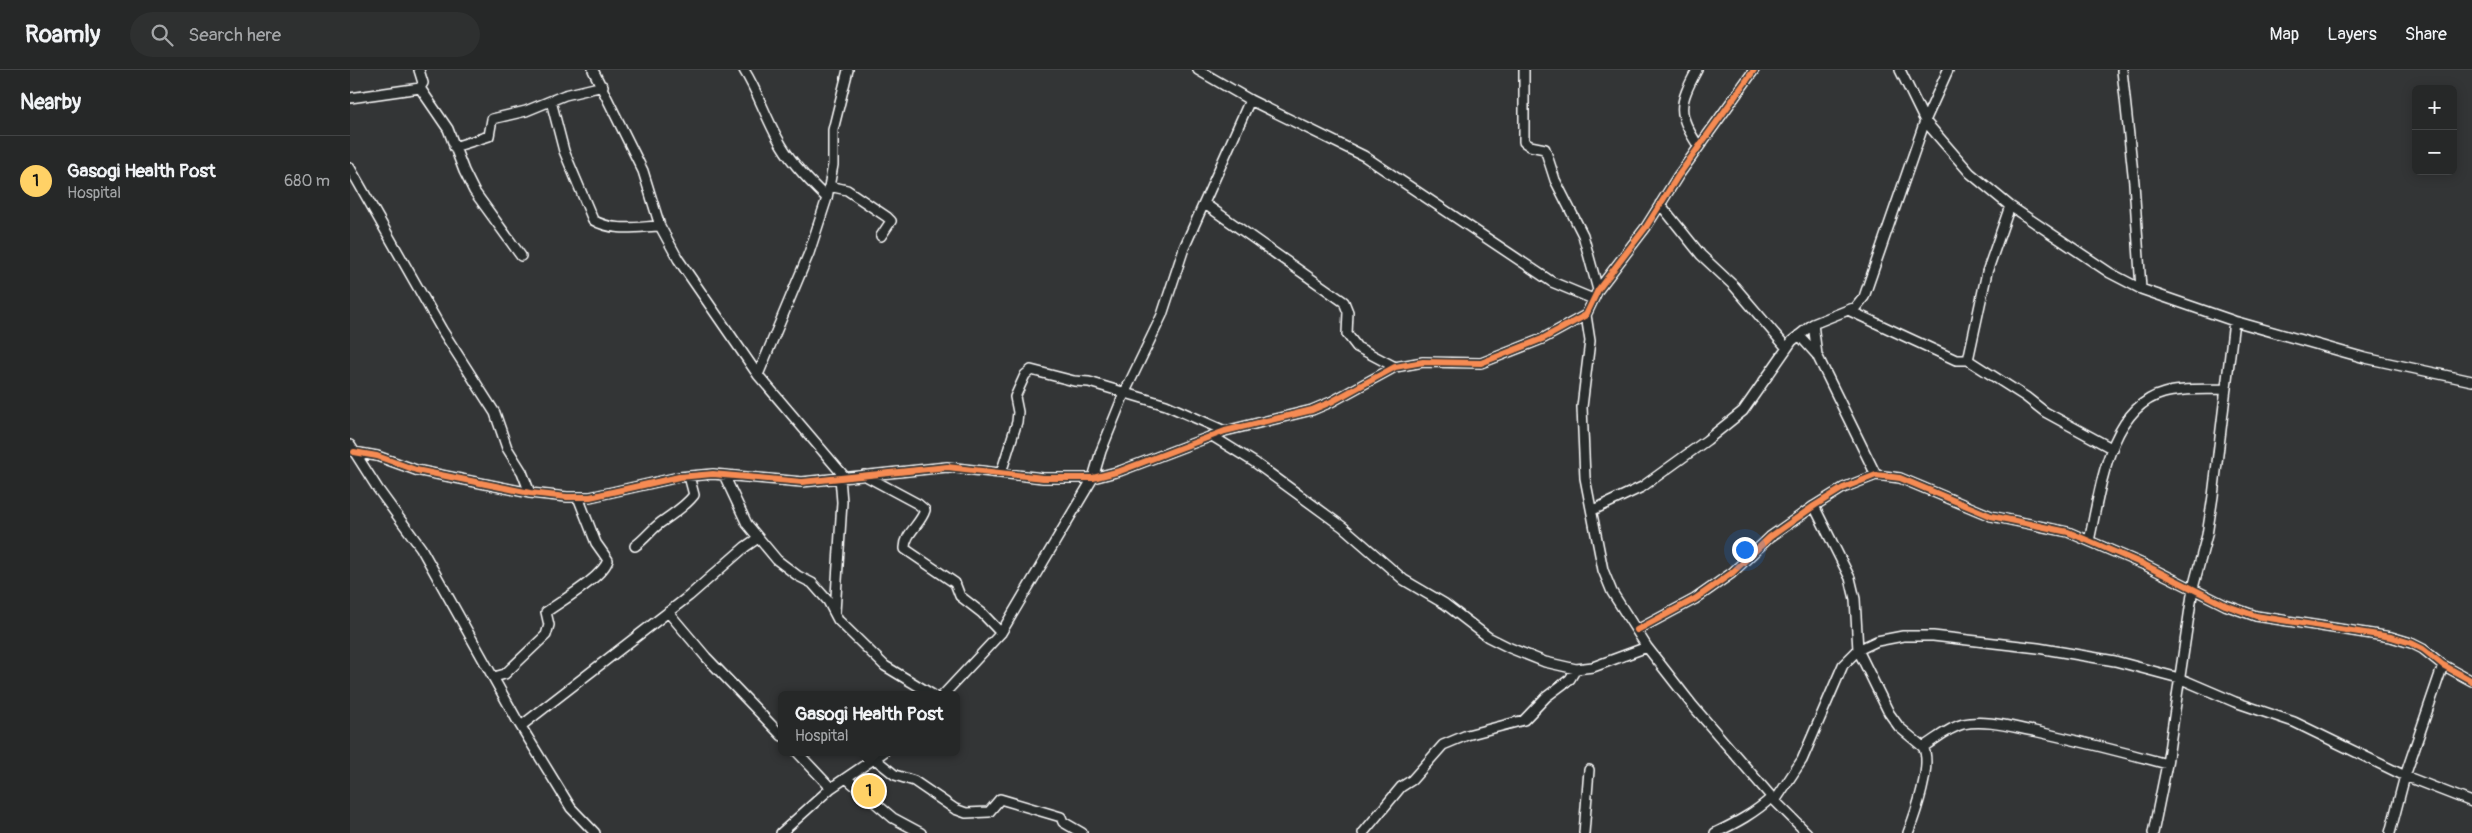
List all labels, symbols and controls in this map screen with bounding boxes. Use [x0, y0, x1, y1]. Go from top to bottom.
search box [130, 12, 480, 57]
text: Roamly [25, 20, 100, 49]
icon: search [148, 21, 176, 49]
text: Search here [188, 23, 281, 47]
text: Map [2270, 23, 2299, 46]
text: Layers [2327, 23, 2377, 46]
text: Share [2405, 23, 2447, 46]
map controls [2412, 85, 2457, 175]
button: + [2412, 85, 2457, 130]
text: Nearby [20, 89, 81, 116]
button: − [2412, 130, 2457, 175]
text: Gasogi Health Post [67, 159, 216, 183]
text: 1 [33, 171, 39, 191]
text: 680 m [284, 171, 330, 191]
text: Hospital [67, 183, 121, 203]
your location [1732, 537, 1758, 563]
popup [778, 691, 960, 756]
text: Gasogi Health Post [795, 702, 943, 726]
text: Hospital [795, 726, 849, 746]
pin: 1 [853, 772, 885, 810]

